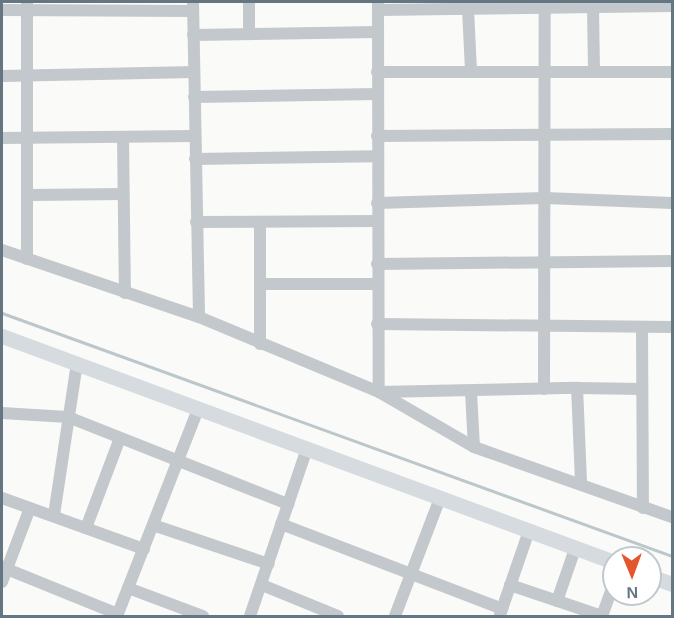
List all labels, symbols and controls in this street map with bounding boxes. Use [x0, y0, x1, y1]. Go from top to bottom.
north arrow [602, 546, 662, 606]
text: N [626, 584, 638, 601]

